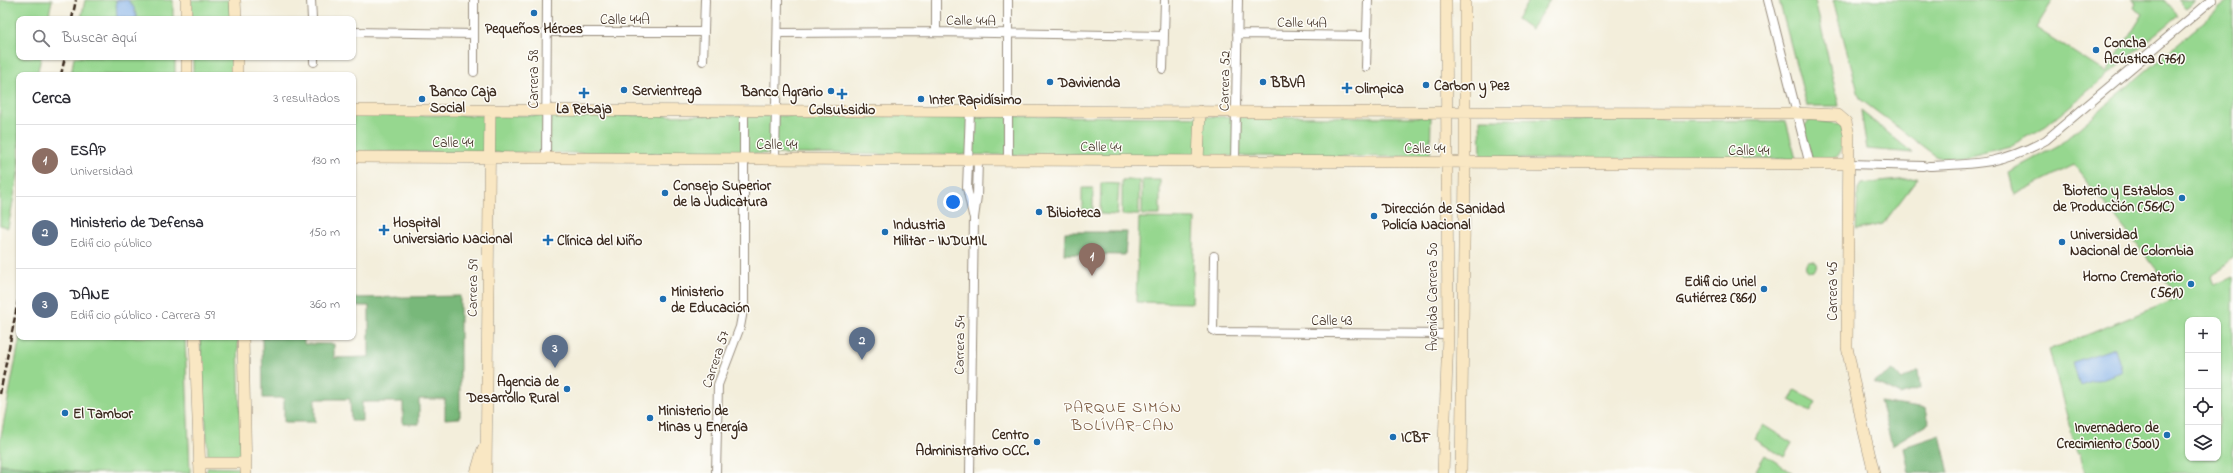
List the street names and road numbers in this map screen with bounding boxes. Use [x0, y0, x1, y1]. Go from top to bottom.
street label: Calle 44A [600, 10, 650, 31]
street label: Calle 44A [946, 11, 996, 32]
street label: Calle 44A [1277, 13, 1327, 34]
street label: Carrera 58 [524, 50, 545, 108]
street label: Carrera 52 [1214, 51, 1237, 111]
street label: Calle 44 [432, 133, 474, 154]
street label: Calle 44 [756, 135, 798, 156]
street label: Calle 44 [1080, 137, 1122, 158]
street label: Calle 44 [1404, 139, 1446, 160]
street label: Calle 44 [1728, 141, 1770, 162]
street label: Avenida Carrera 50 [1423, 243, 1444, 351]
street label: Carrera 59 [462, 258, 485, 317]
street label: Carrera 45 [1823, 261, 1844, 321]
street label: Calle 43 [1311, 311, 1353, 332]
street label: Carrera 54 [949, 315, 972, 375]
street label: Carrera 57 [697, 328, 736, 391]

